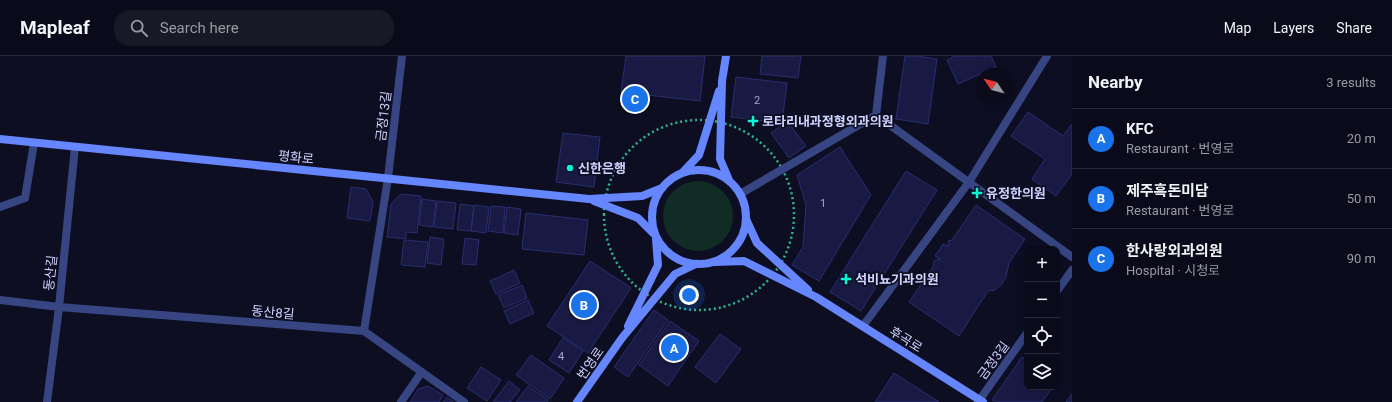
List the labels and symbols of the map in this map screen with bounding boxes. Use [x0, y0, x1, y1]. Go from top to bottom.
north arrow [976, 68, 1012, 104]
pin: C [622, 84, 648, 114]
street label: 금정13길 [373, 90, 394, 142]
house number: 2 [754, 94, 760, 107]
place label: 로타리내과정형외과의원 [762, 114, 894, 129]
marker: 로타리내과정형외과의원 [747, 115, 759, 127]
street label: 평화로 [277, 148, 315, 167]
place label: 신한은행 [578, 161, 626, 176]
marker: 신한은행 [565, 163, 575, 173]
place label: 유정한의원 [986, 186, 1046, 201]
marker: 유정한의원 [971, 187, 983, 199]
house number: 1 [820, 197, 826, 210]
street label: 동산길 [41, 254, 60, 292]
place label: 석비뇨기과의원 [855, 272, 939, 287]
marker: 석비뇨기과의원 [840, 273, 852, 285]
your location [679, 285, 699, 305]
pin: B [571, 290, 597, 320]
street label: 동산8길 [251, 303, 295, 322]
street label: 후곡로 [887, 324, 925, 355]
pin: A [661, 333, 687, 363]
street label: 금정3길 [975, 338, 1012, 382]
street label: 번영로 [574, 344, 607, 382]
house number: 4 [558, 350, 564, 363]

